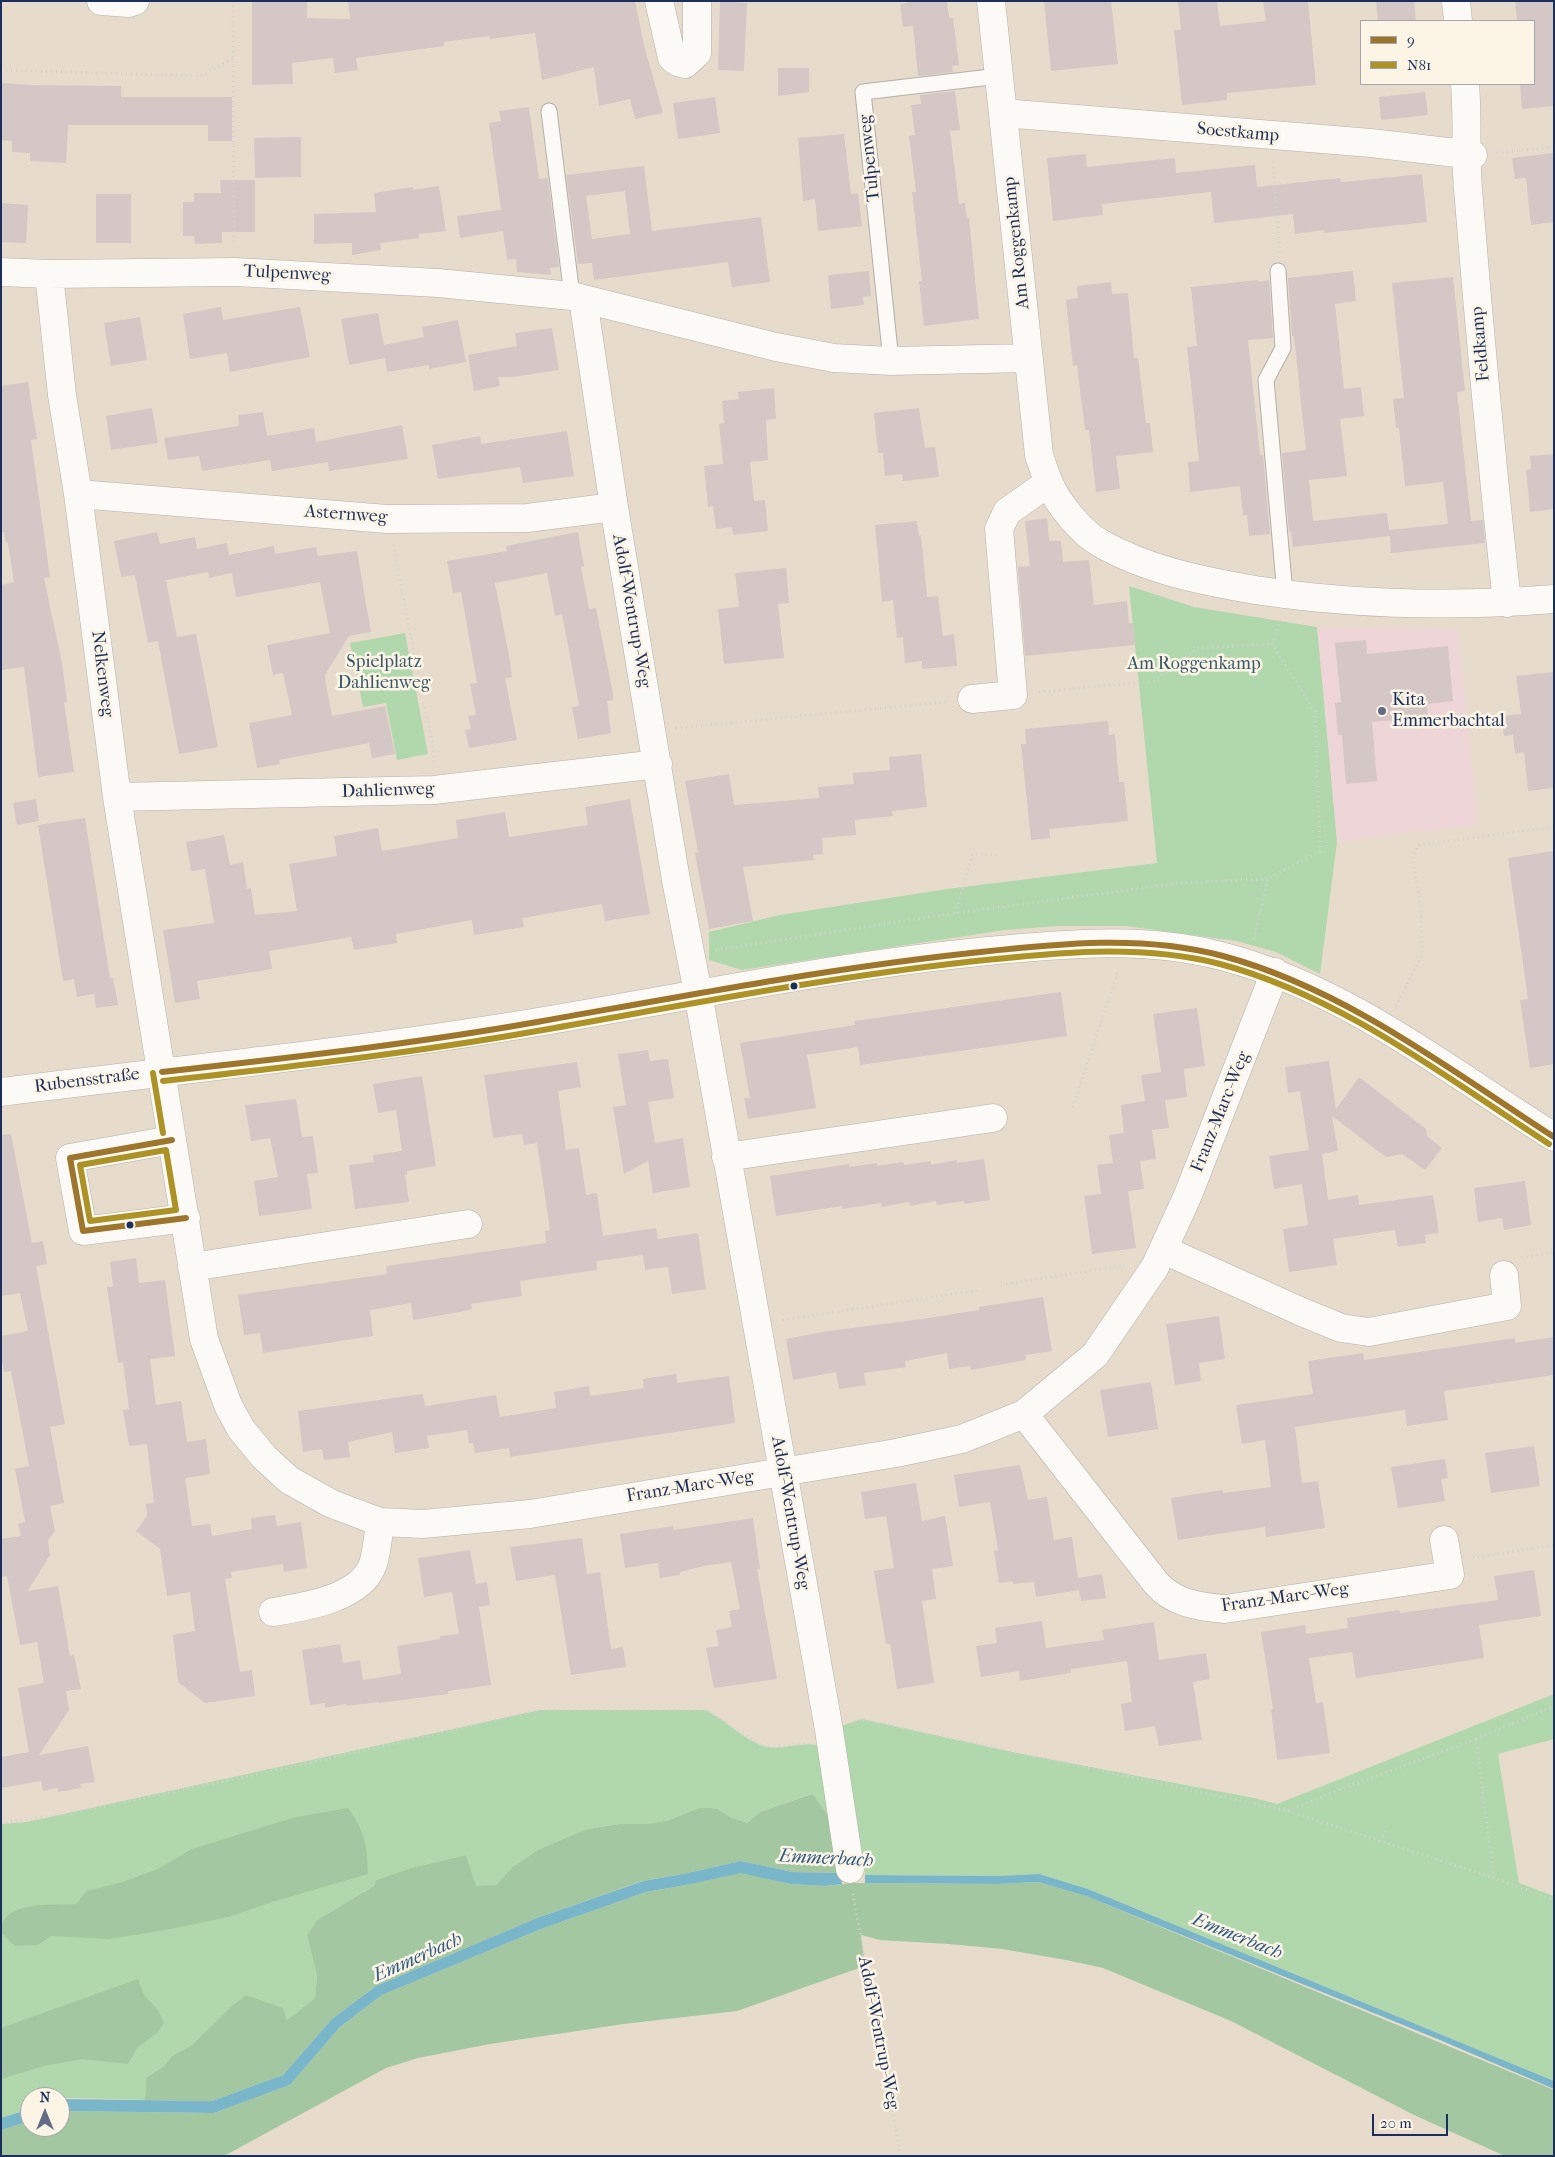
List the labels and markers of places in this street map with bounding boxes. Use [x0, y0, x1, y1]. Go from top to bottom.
place label: Kita Emmerbachtal [1392, 690, 1505, 732]
marker: Kita Emmerbachtal [1376, 705, 1388, 717]
unlabelled marker [789, 981, 799, 991]
unlabelled marker [125, 1220, 135, 1230]

